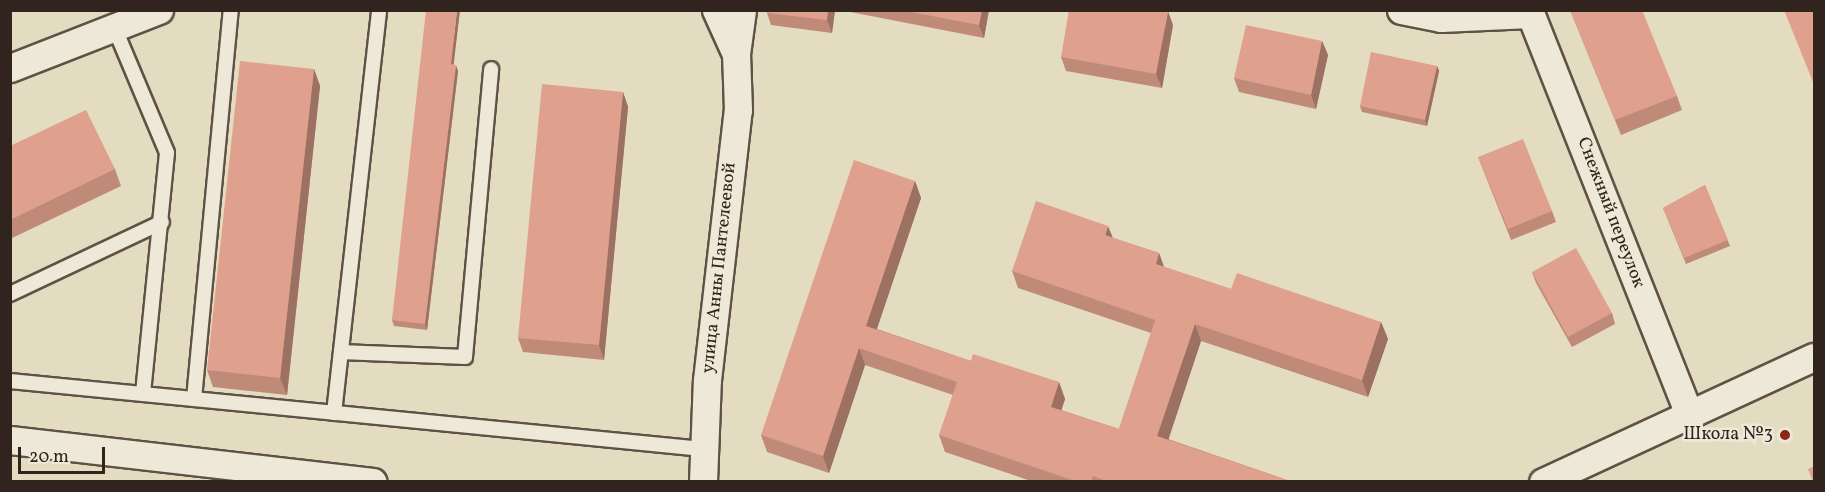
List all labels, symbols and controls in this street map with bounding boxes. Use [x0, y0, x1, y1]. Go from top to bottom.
street label: Снежный переулок [1571, 135, 1649, 291]
street label: улица Анны Пантелеевой [698, 161, 742, 375]
place label: Школа №3 [1683, 424, 1773, 446]
marker: Школа №3 [1778, 428, 1792, 442]
scale bar [21, 435, 108, 473]
text: 20 m [29, 445, 69, 470]

